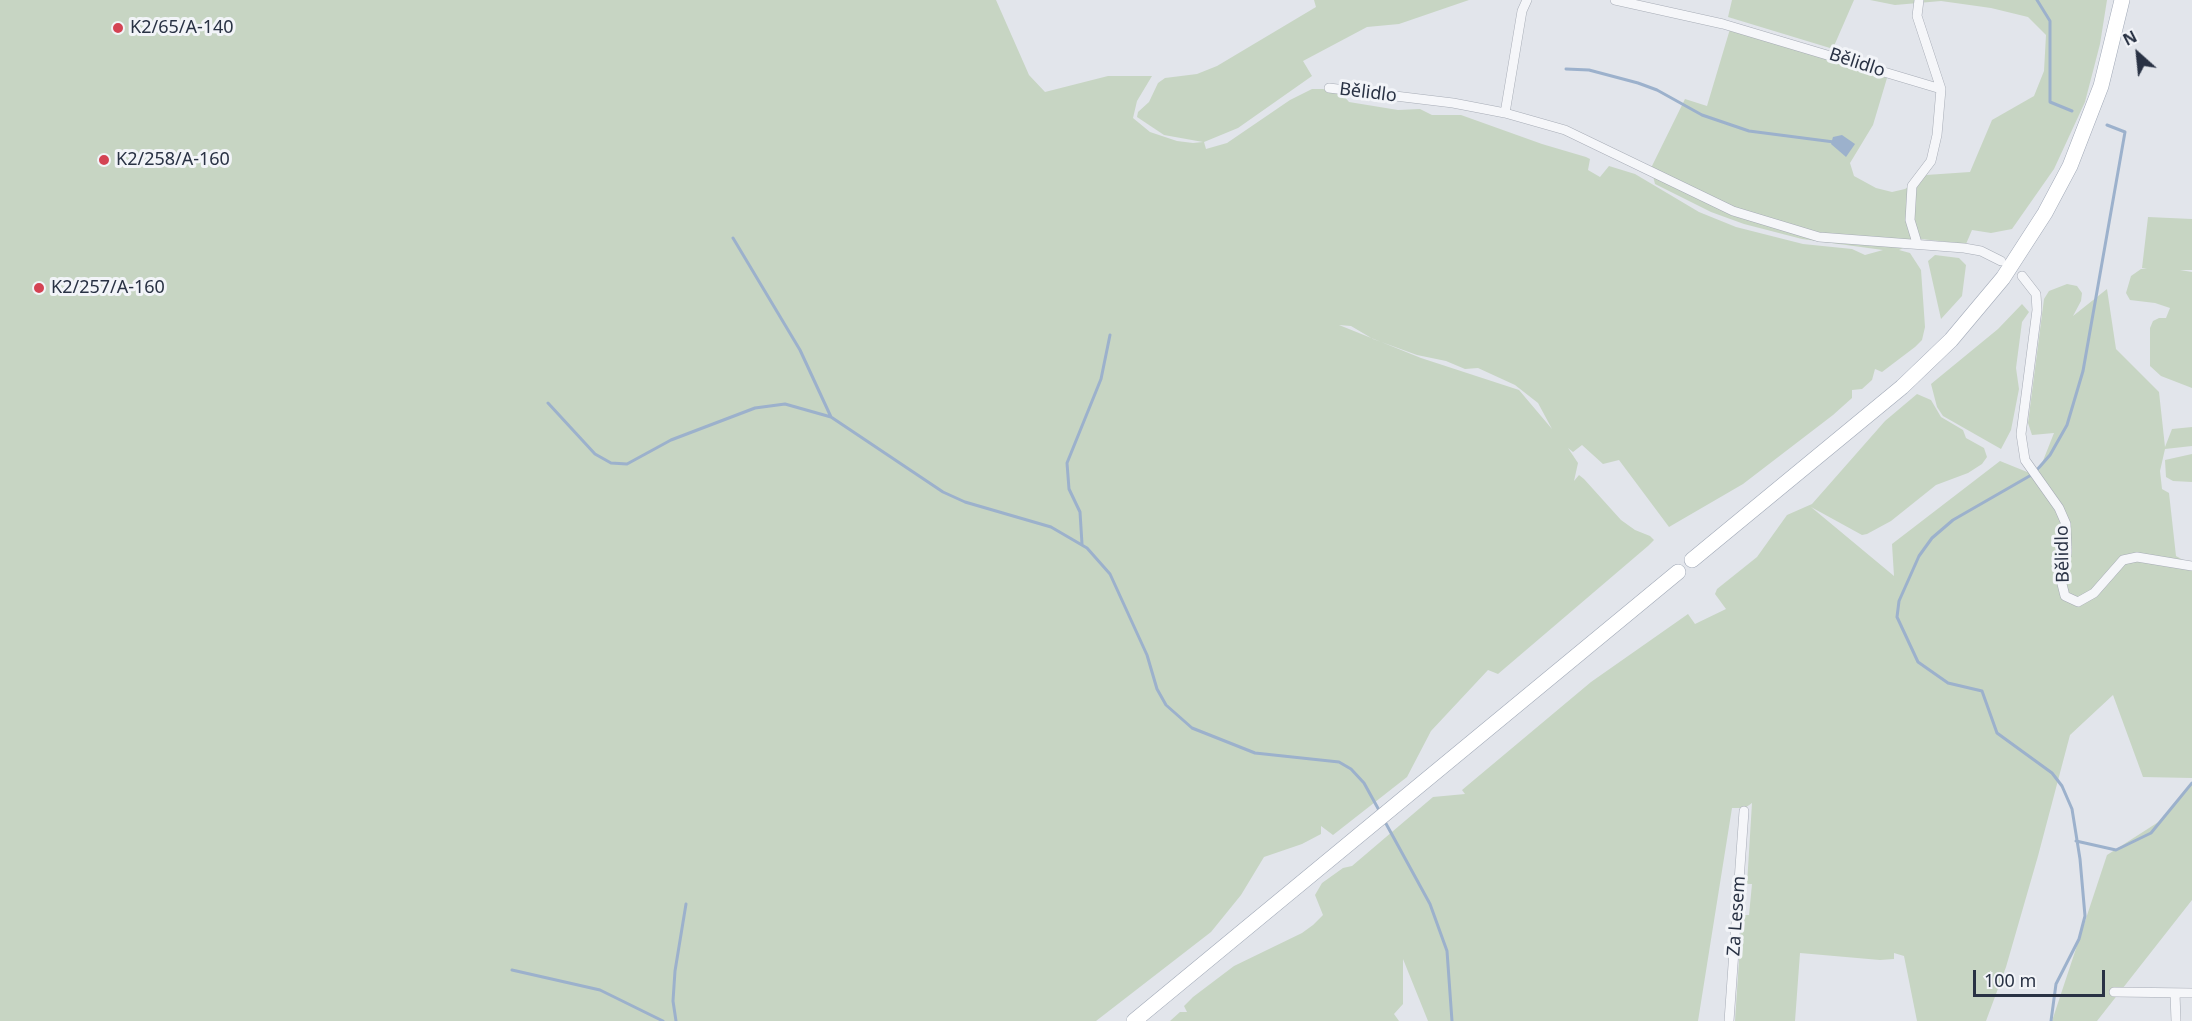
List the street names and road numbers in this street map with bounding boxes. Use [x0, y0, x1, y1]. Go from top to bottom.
street label: Bělidlo [1826, 44, 1888, 82]
street label: Bělidlo [1338, 79, 1398, 107]
street label: Bělidlo [2052, 525, 2074, 583]
street label: Za Lesem [1723, 875, 1751, 957]

